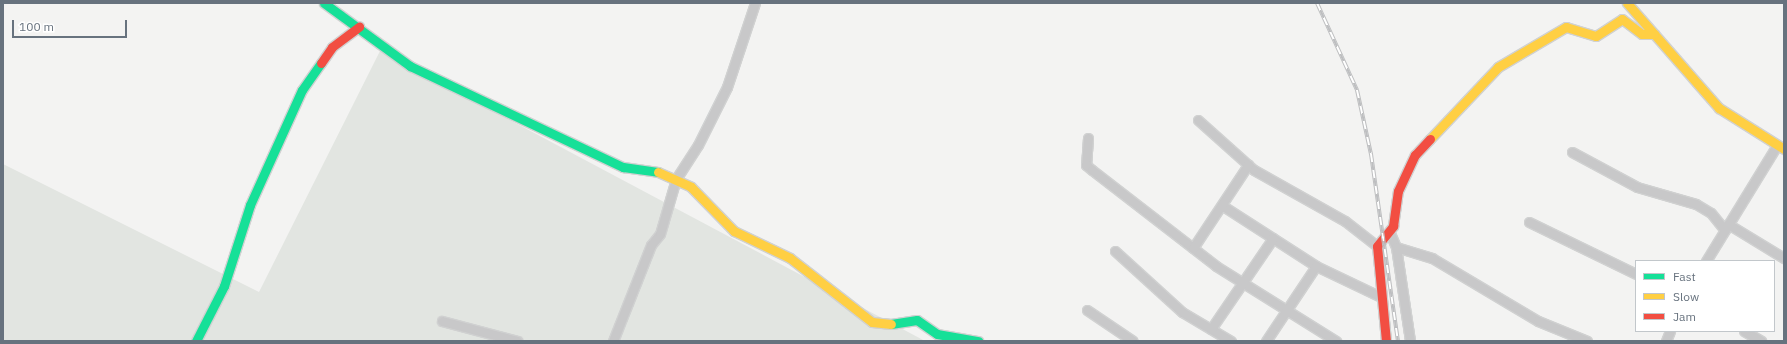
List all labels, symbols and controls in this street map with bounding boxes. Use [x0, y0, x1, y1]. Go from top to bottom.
scale bar [14, 12, 129, 38]
text: 100 m [19, 19, 54, 34]
legend [1635, 260, 1775, 332]
text: Fast [1673, 269, 1696, 284]
text: Slow [1673, 289, 1699, 304]
text: Jam [1673, 309, 1696, 324]

